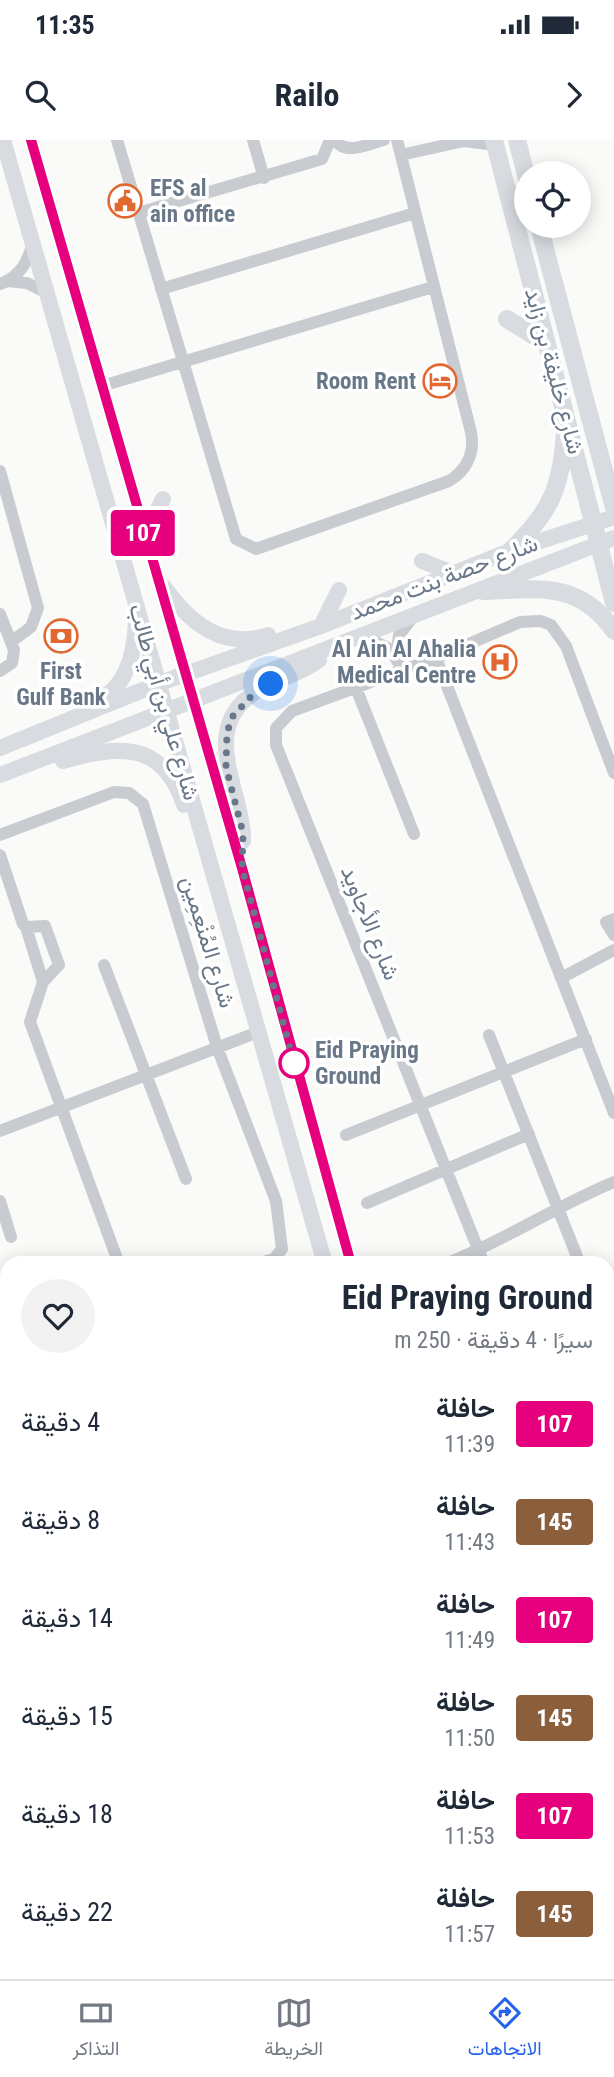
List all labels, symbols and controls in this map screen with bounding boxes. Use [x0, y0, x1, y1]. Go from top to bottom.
text: 11:35 [35, 10, 95, 40]
icon: search [21, 76, 59, 114]
text: Railo [275, 76, 339, 114]
icon: forward [555, 76, 593, 114]
map controls [514, 161, 591, 238]
button: locate [514, 161, 591, 238]
place label: EFS al ain office [150, 175, 235, 228]
public building icon: EFS al ain office [106, 182, 144, 220]
street label: شارع خليفة بن زايد [517, 285, 589, 458]
hotel icon: Room Rent [421, 362, 459, 400]
place label: Room Rent [316, 368, 416, 395]
line badge: 107 [103, 510, 183, 556]
text: 107 [125, 519, 161, 547]
street label: شارع حصة بنت محمد [347, 530, 542, 628]
street label: شارع علي بن أبي طالب [118, 601, 205, 805]
bank icon: First Gulf Bank [42, 617, 80, 655]
place label: Al Ain Al Ahalia Medical Centre [332, 636, 476, 689]
hospital icon: Al Ain Al Ahalia Medical Centre [481, 643, 519, 681]
place label: First Gulf Bank [16, 658, 107, 711]
your location [253, 666, 288, 701]
street label: شارع الأجاويد [333, 862, 405, 985]
street label: شارع المُنْعِمِين [173, 873, 241, 1012]
place label: Eid Praying Ground [315, 1037, 419, 1090]
marker: Eid Praying Ground [279, 1048, 309, 1078]
text: Eid Praying Ground [342, 1278, 593, 1317]
button: heart [21, 1279, 95, 1353]
text: سيرًا · 4 دقيقة · 250 m [394, 1327, 593, 1354]
text: حافلة [436, 1393, 495, 1423]
text: 4 دقيقة [21, 1407, 100, 1437]
text: 107 [536, 1410, 573, 1438]
text: 11:39 [444, 1431, 495, 1458]
text: حافلة [436, 1491, 495, 1521]
text: 8 دقيقة [21, 1505, 100, 1535]
text: 145 [536, 1508, 573, 1536]
text: 11:43 [444, 1529, 495, 1556]
text: حافلة [436, 1589, 495, 1619]
text: 14 دقيقة [21, 1603, 113, 1633]
text: 107 [536, 1606, 573, 1634]
text: 11:49 [444, 1627, 495, 1654]
text: حافلة [436, 1687, 495, 1717]
text: 15 دقيقة [21, 1701, 113, 1731]
text: 145 [536, 1704, 573, 1732]
text: 11:50 [444, 1725, 495, 1752]
text: حافلة [436, 1785, 495, 1815]
text: 18 دقيقة [21, 1799, 113, 1829]
text: 107 [536, 1802, 573, 1830]
text: 11:53 [444, 1823, 495, 1850]
text: حافلة [436, 1883, 495, 1913]
text: 22 دقيقة [21, 1897, 113, 1927]
text: 145 [536, 1900, 573, 1928]
text: 11:57 [444, 1921, 495, 1948]
tab: التذاكر [72, 1994, 119, 2065]
tab: الخريطة [264, 1994, 323, 2065]
tab: الاتجاهات [468, 1994, 542, 2065]

